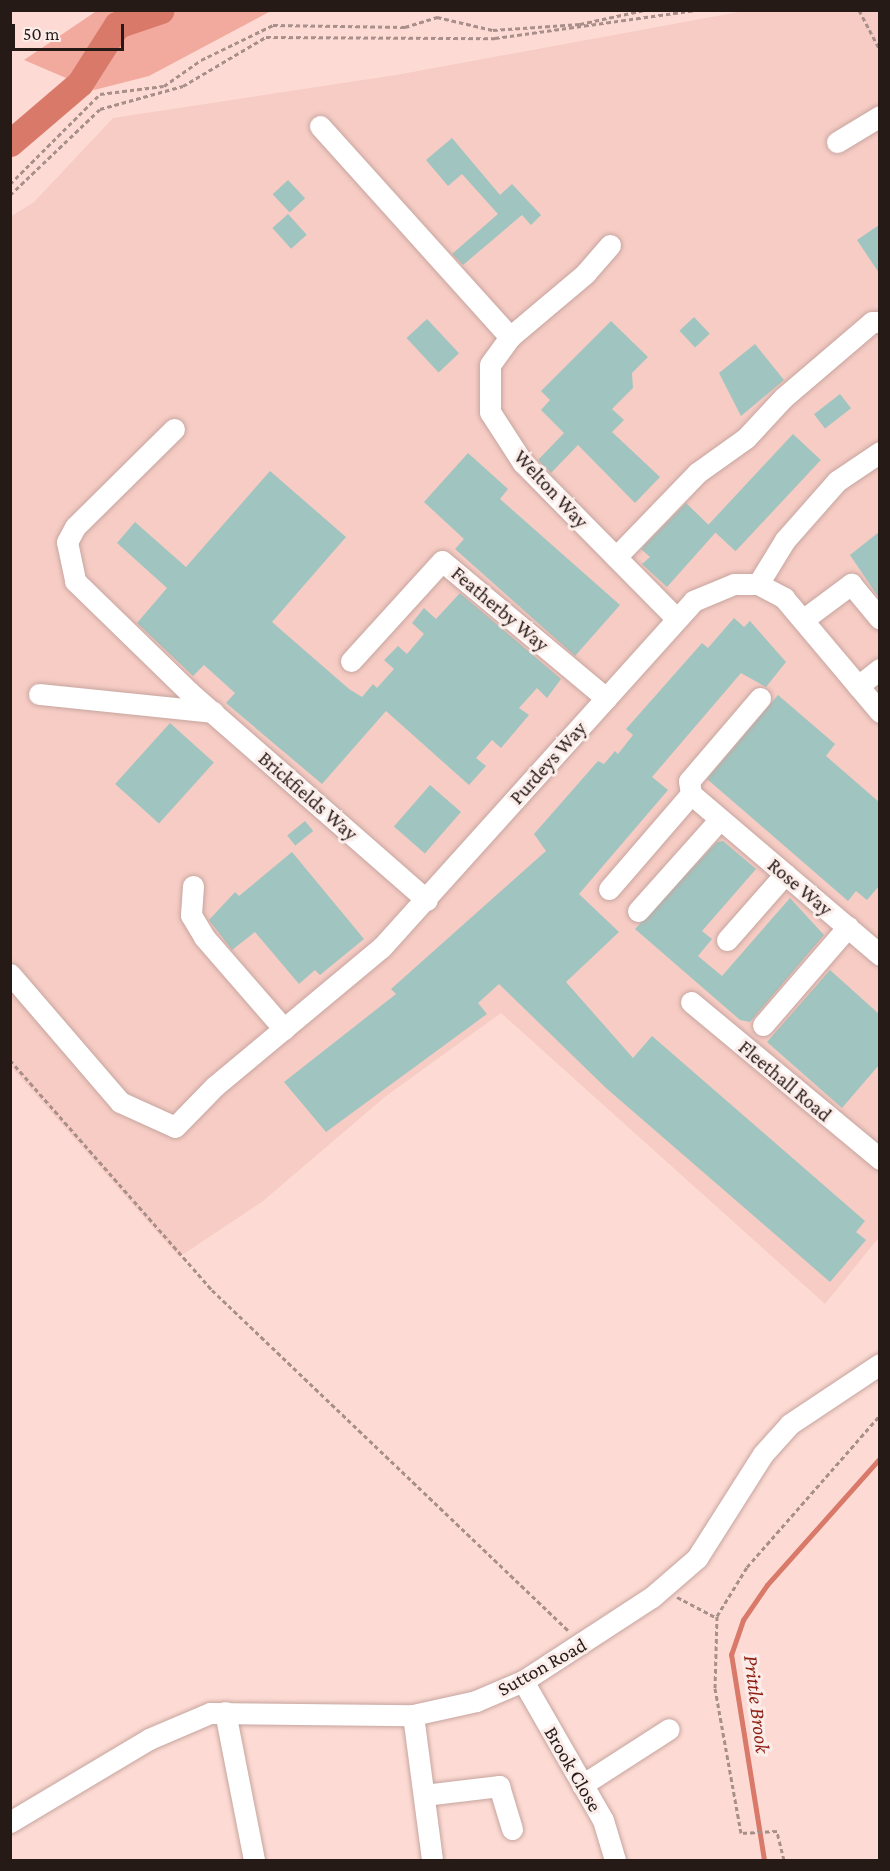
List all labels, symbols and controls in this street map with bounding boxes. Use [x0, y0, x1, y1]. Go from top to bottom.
scale bar [15, 12, 128, 50]
text: 50 m [23, 24, 60, 44]
street label: Welton Way [509, 445, 593, 533]
street label: Featherby Way [446, 561, 554, 657]
street label: Purdeys Way [505, 717, 591, 809]
street label: Brickfields Way [253, 746, 363, 846]
street label: Rose Way [763, 853, 837, 921]
street label: Fleethall Road [734, 1035, 836, 1127]
street label: Sutton Road [493, 1633, 591, 1701]
water label: Prittle Brook [738, 1654, 776, 1754]
street label: Brook Close [539, 1722, 607, 1816]

